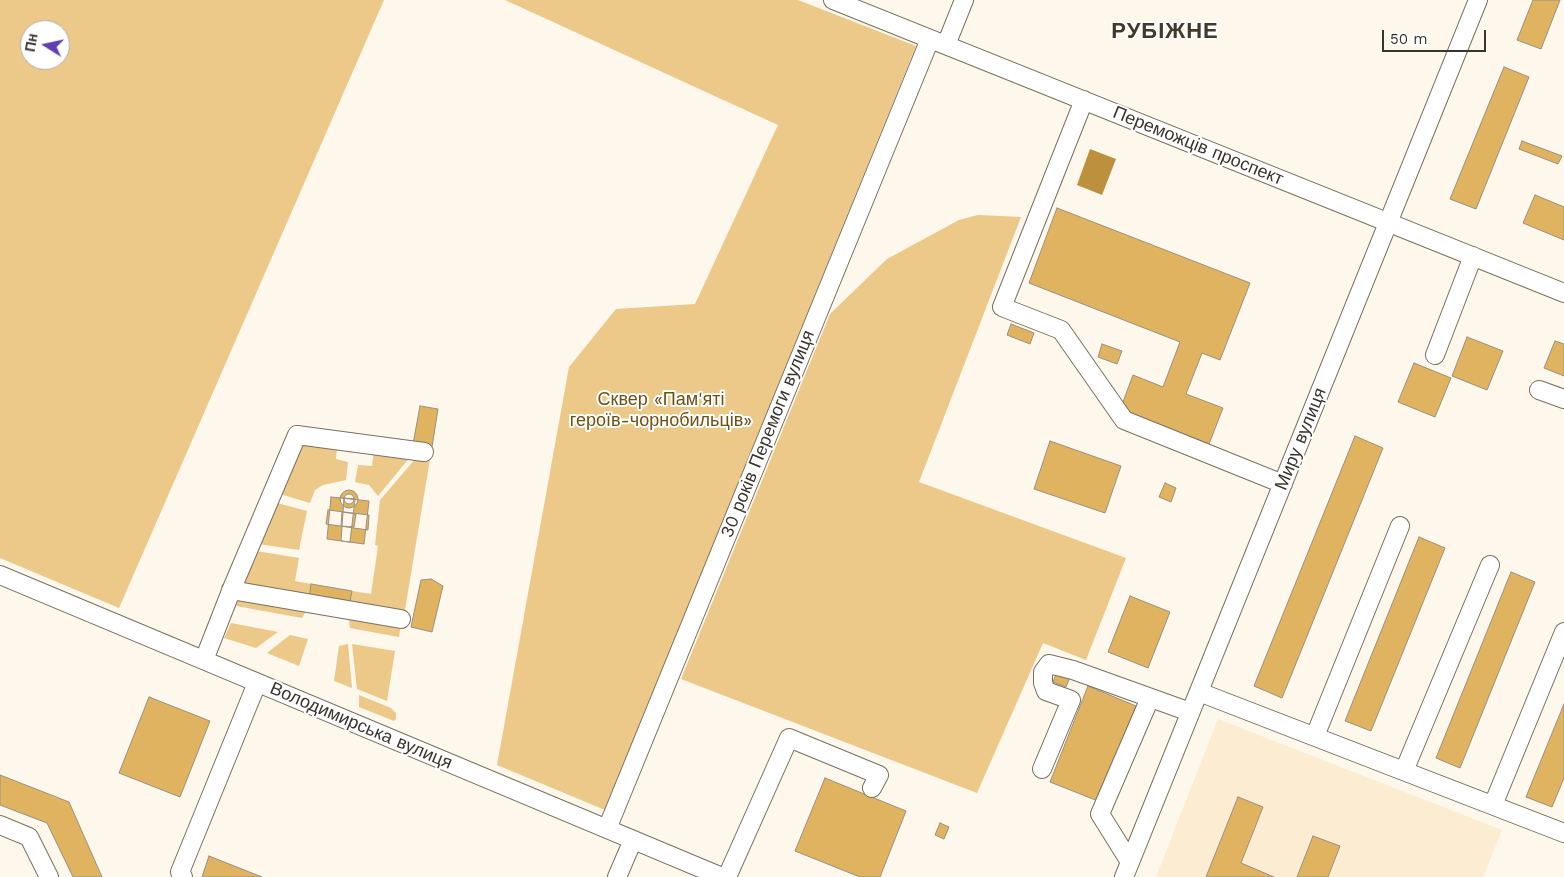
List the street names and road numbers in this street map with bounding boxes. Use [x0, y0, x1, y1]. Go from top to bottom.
street label: Переможців проспект [1110, 102, 1286, 190]
street label: 30 років Перемоги вулиця [716, 327, 820, 541]
street label: Миру вулиця [1271, 385, 1331, 493]
street label: Володимирська вулиця [267, 678, 455, 774]

